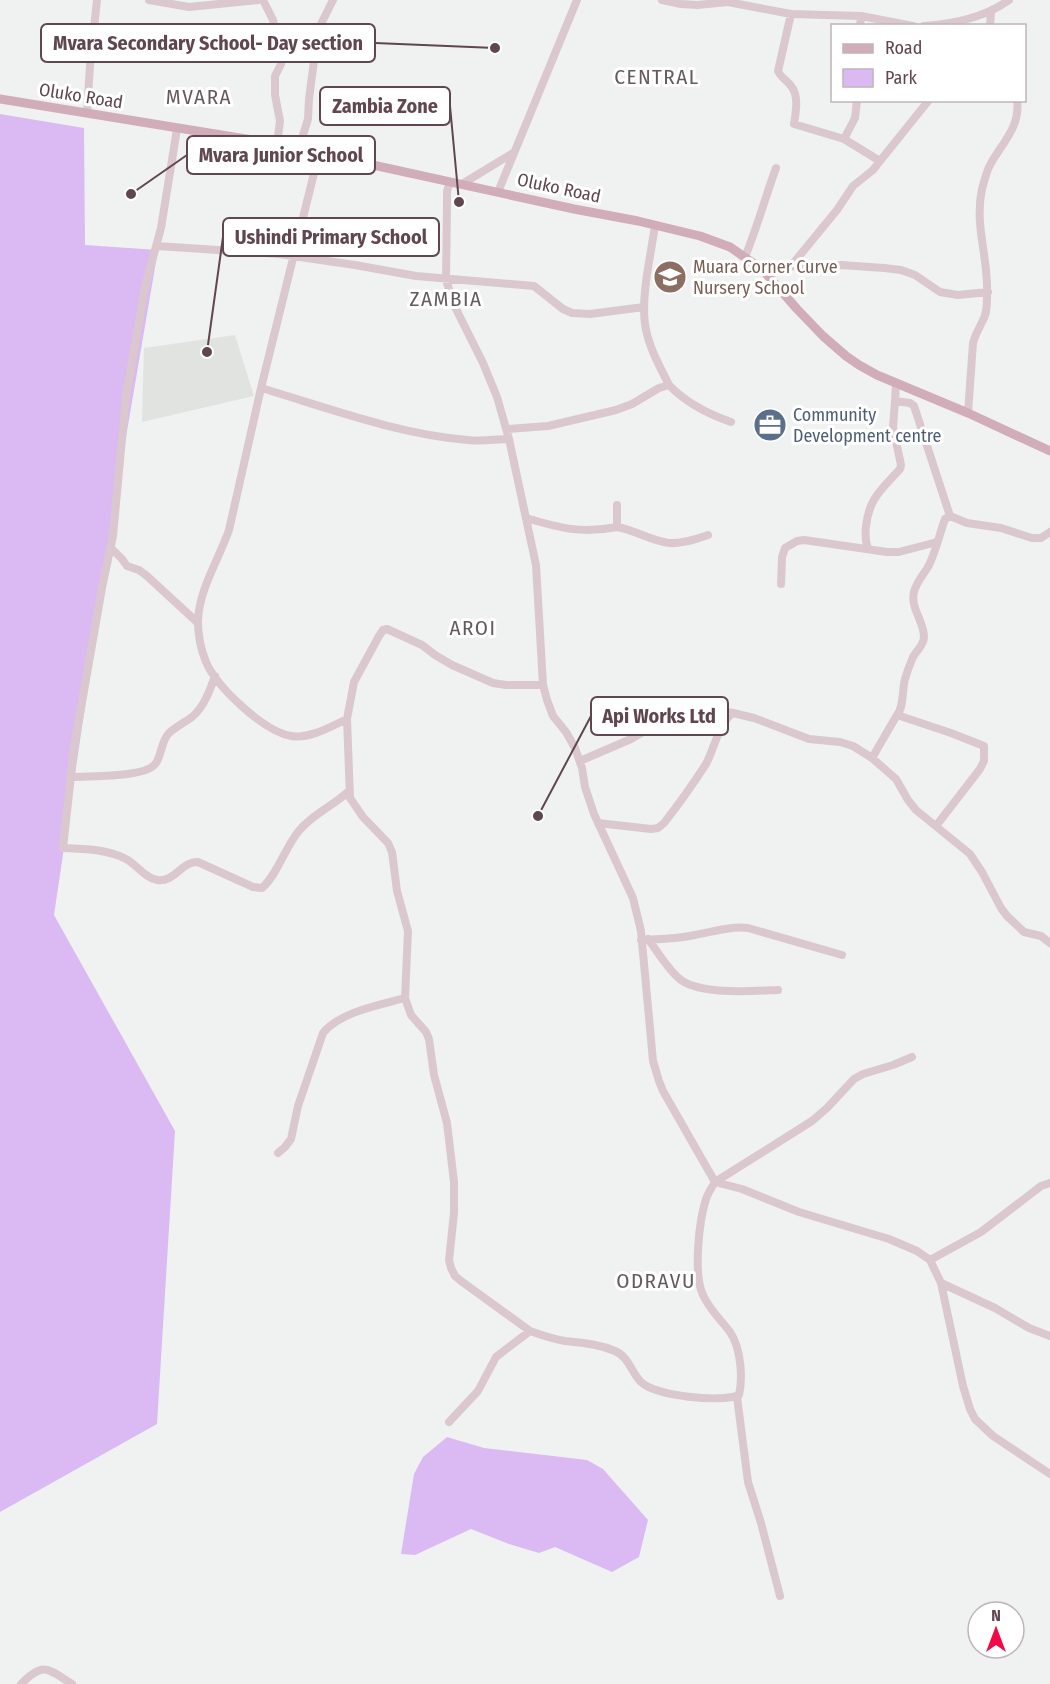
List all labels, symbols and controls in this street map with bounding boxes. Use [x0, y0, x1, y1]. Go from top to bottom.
callout: Mvara Secondary School- Day section [41, 24, 375, 62]
legend [831, 24, 1026, 102]
text: Mvara Secondary School- Day section [53, 31, 363, 55]
text: Road [885, 37, 922, 59]
district label: CENTRAL [614, 64, 700, 90]
text: Park [885, 67, 918, 89]
street label: Oluko Road [37, 79, 125, 113]
district label: MVARA [166, 84, 232, 110]
callout: Zambia Zone [320, 87, 450, 125]
text: Zambia Zone [332, 94, 438, 118]
callout: Mvara Junior School [187, 136, 375, 174]
text: Mvara Junior School [199, 143, 364, 167]
street label: Oluko Road [515, 168, 603, 208]
callout: Ushindi Primary School [223, 218, 439, 256]
text: Ushindi Primary School [235, 225, 428, 249]
place label: Muara Corner Curve Nursery School [693, 256, 838, 299]
school or university icon: Muara Corner Curve Nursery School [652, 259, 688, 295]
district label: ZAMBIA [410, 286, 482, 312]
place label: Community Development centre [793, 404, 942, 447]
office icon: Community Development centre [752, 407, 788, 443]
district label: AROI [450, 615, 497, 641]
callout: Api Works Ltd [591, 697, 728, 735]
text: Api Works Ltd [601, 704, 716, 728]
district label: ODRAVU [616, 1268, 696, 1294]
north arrow [966, 1600, 1026, 1660]
text: N [991, 1606, 1001, 1625]

